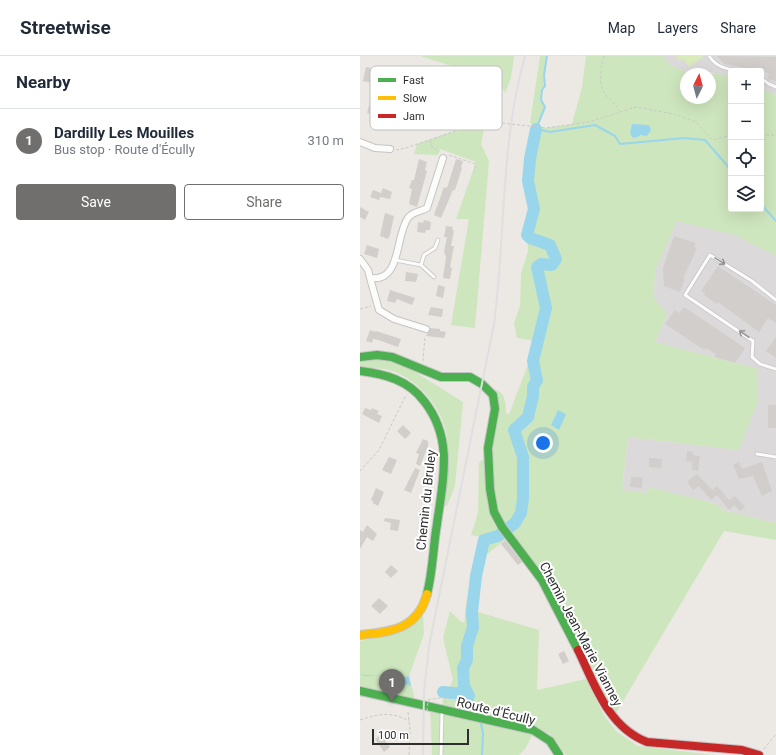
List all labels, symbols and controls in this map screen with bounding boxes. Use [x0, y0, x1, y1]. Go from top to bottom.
text: Streetwise [20, 16, 111, 39]
text: Map [608, 20, 635, 36]
text: Layers [657, 20, 698, 36]
text: Share [720, 20, 756, 36]
legend [370, 66, 502, 130]
north arrow [680, 68, 716, 104]
map controls [728, 68, 764, 212]
button: + [728, 68, 764, 104]
text: Nearby [16, 72, 71, 92]
text: Fast [403, 74, 425, 87]
text: Slow [403, 92, 427, 105]
button: − [728, 104, 764, 140]
text: Jam [403, 110, 425, 123]
text: Dardilly Les Mouilles [54, 124, 194, 142]
text: 1 [25, 133, 33, 148]
text: 310 m [307, 133, 344, 148]
button: locate [728, 140, 764, 176]
text: Bus stop · Route d'Écully [54, 142, 195, 157]
button: layers [728, 176, 764, 212]
button: Save [16, 184, 176, 220]
button: Share [184, 184, 344, 220]
one-way arrow [714, 257, 725, 265]
one-way arrow [739, 330, 750, 338]
your location [533, 433, 553, 453]
street label: Chemin du Bruley [413, 449, 439, 551]
street label: Chemin Jean-Marie Vianney [537, 559, 625, 709]
pin: 1 [379, 669, 405, 702]
street label: Route d'Écully [455, 694, 537, 728]
scale bar [372, 727, 469, 746]
text: 100 m [378, 729, 409, 742]

